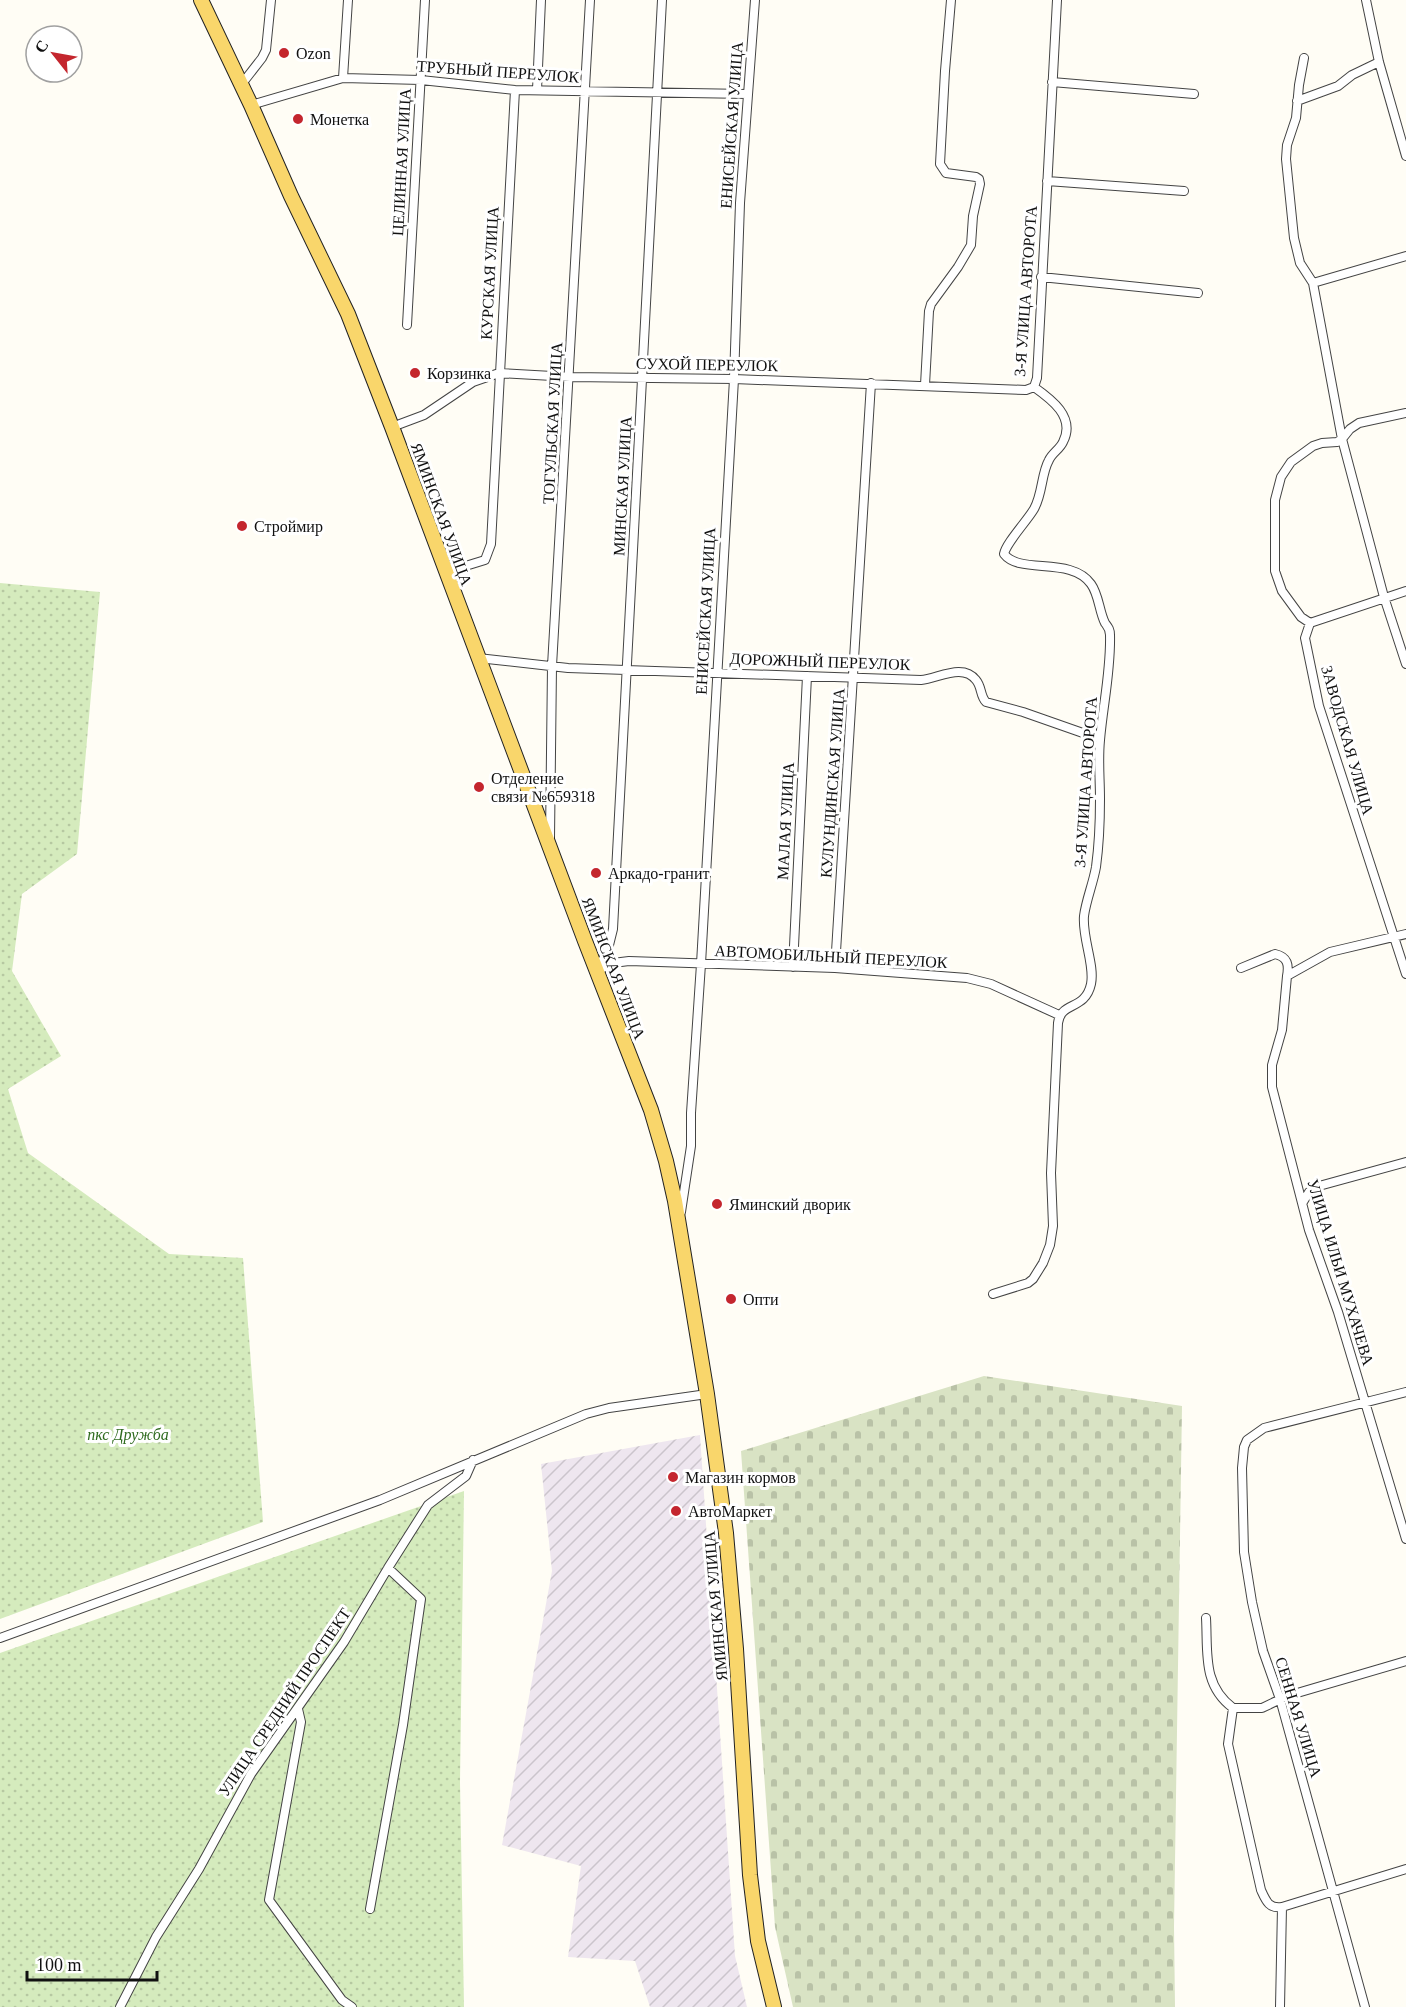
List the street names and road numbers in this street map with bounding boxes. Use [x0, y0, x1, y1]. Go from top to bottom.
street label: ЕНИСЕЙСКАЯ УЛИЦА [716, 40, 747, 209]
street label: ТРУБНЫЙ ПЕРЕУЛОК [416, 56, 580, 86]
street label: ЦЕЛИННАЯ УЛИЦА [389, 87, 415, 236]
street label: 3-Я УЛИЦА АВТОРОТА [1011, 205, 1041, 377]
street label: КУРСКАЯ УЛИЦА [478, 206, 502, 340]
street label: ТОГУЛЬСКАЯ УЛИЦА [540, 341, 566, 504]
street label: СУХОЙ ПЕРЕУЛОК [636, 354, 779, 374]
street label: МИНСКАЯ УЛИЦА [610, 415, 636, 556]
street label: ЯМИНСКАЯ УЛИЦА [407, 440, 475, 589]
street label: ЕНИСЕЙСКАЯ УЛИЦА [692, 526, 719, 695]
street label: ДОРОЖНЫЙ ПЕРЕУЛОК [729, 649, 911, 674]
street label: ЗАВОДСКАЯ УЛИЦА [1317, 664, 1377, 817]
street label: КУЛУНДИНСКАЯ УЛИЦА [817, 687, 849, 879]
street label: 3-Я УЛИЦА АВТОРОТА [1071, 696, 1101, 868]
street label: МАЛАЯ УЛИЦА [774, 761, 798, 880]
street label: ЯМИНСКАЯ УЛИЦА [578, 895, 649, 1042]
street label: АВТОМОБИЛЬНЫЙ ПЕРЕУЛОК [714, 941, 948, 971]
street label: УЛИЦА ИЛЬИ МУХАЧЕВА [1303, 1177, 1377, 1368]
street label: ЯМИНСКАЯ УЛИЦА [700, 1530, 732, 1682]
street label: УЛИЦА СРЕДНИЙ ПРОСПЕКТ [214, 1604, 355, 1800]
street label: СЕННАЯ УЛИЦА [1271, 1655, 1325, 1780]

